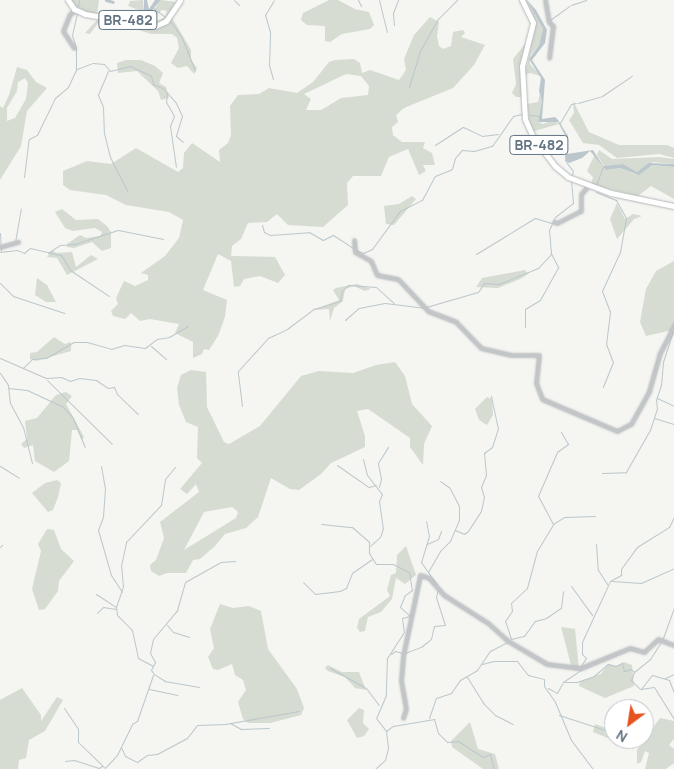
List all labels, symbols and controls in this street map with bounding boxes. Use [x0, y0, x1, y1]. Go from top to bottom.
road number: BR-482 [98, 8, 158, 32]
road number: BR-482 [509, 134, 569, 156]
north arrow [604, 699, 654, 749]
text: N [612, 726, 631, 747]

